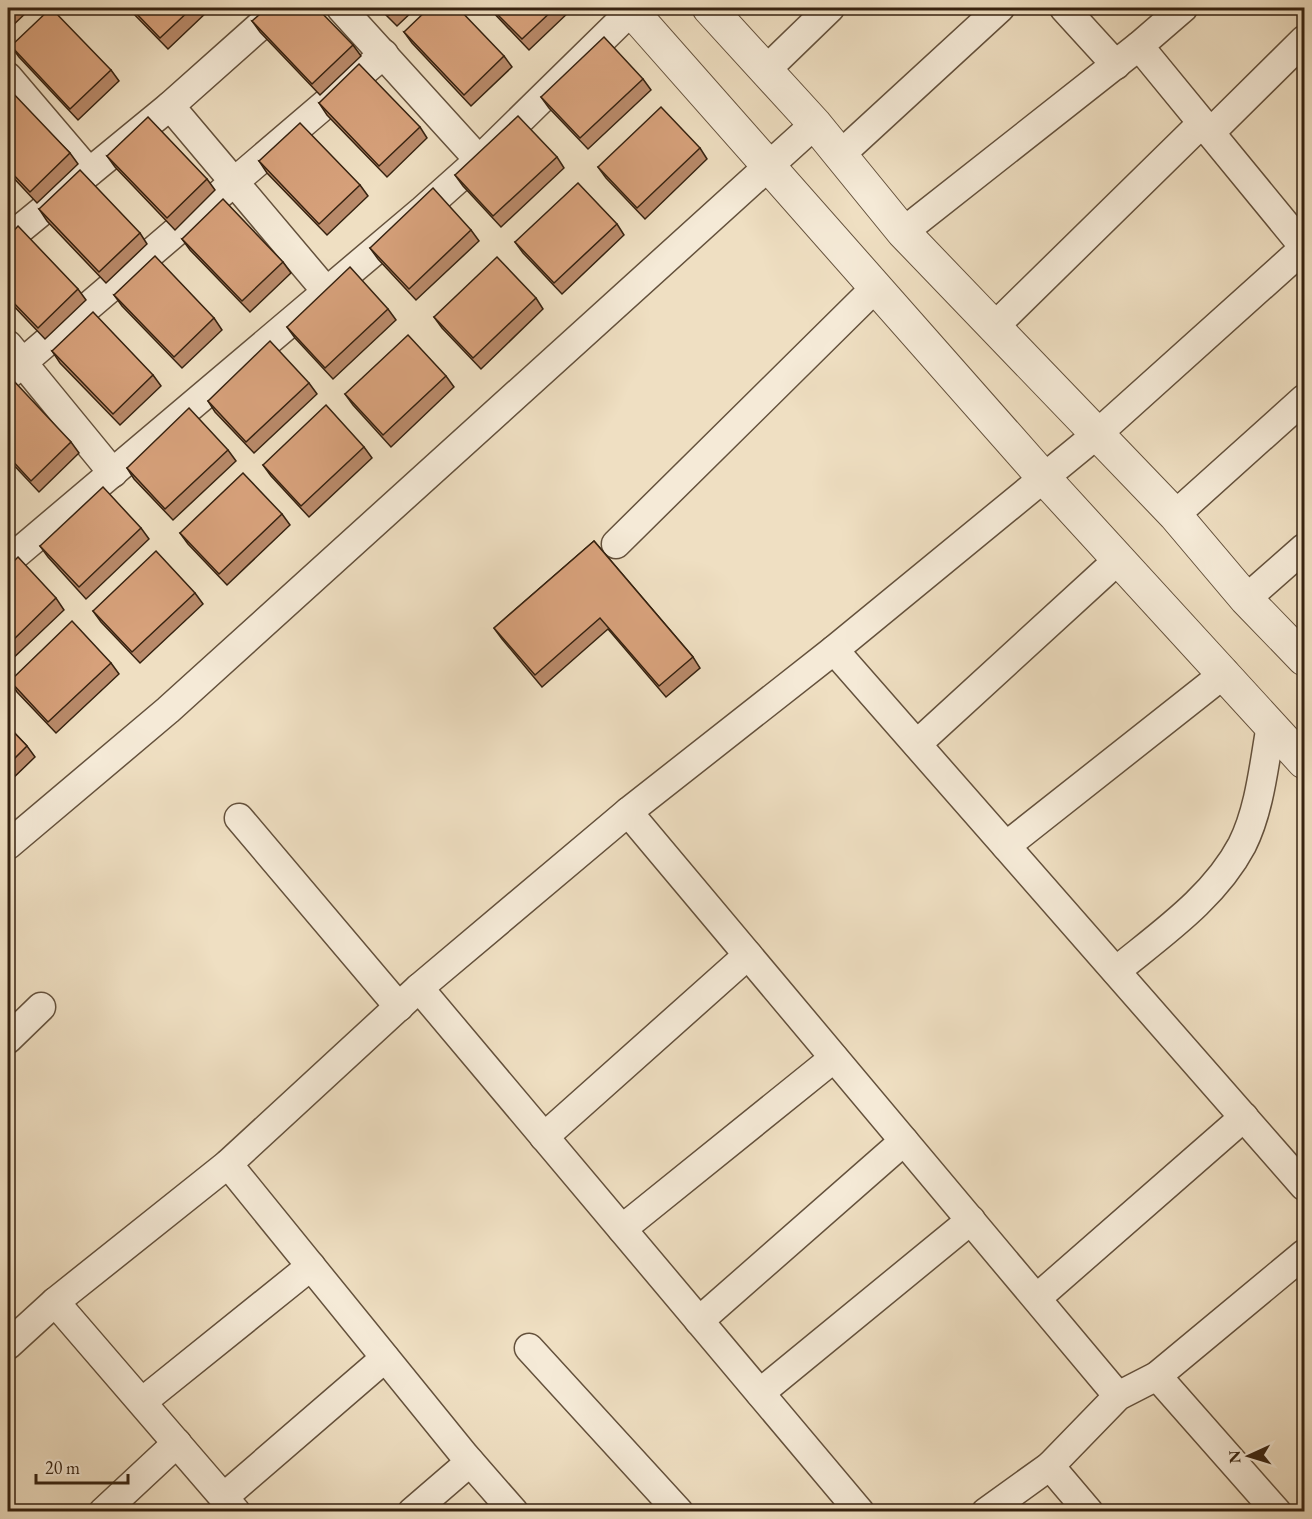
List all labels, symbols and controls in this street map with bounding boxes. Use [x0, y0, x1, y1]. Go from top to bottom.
north arrow [1219, 1426, 1279, 1486]
scale bar [36, 1447, 128, 1485]
text: N [1224, 1450, 1245, 1464]
text: 20 m [45, 1456, 80, 1479]

